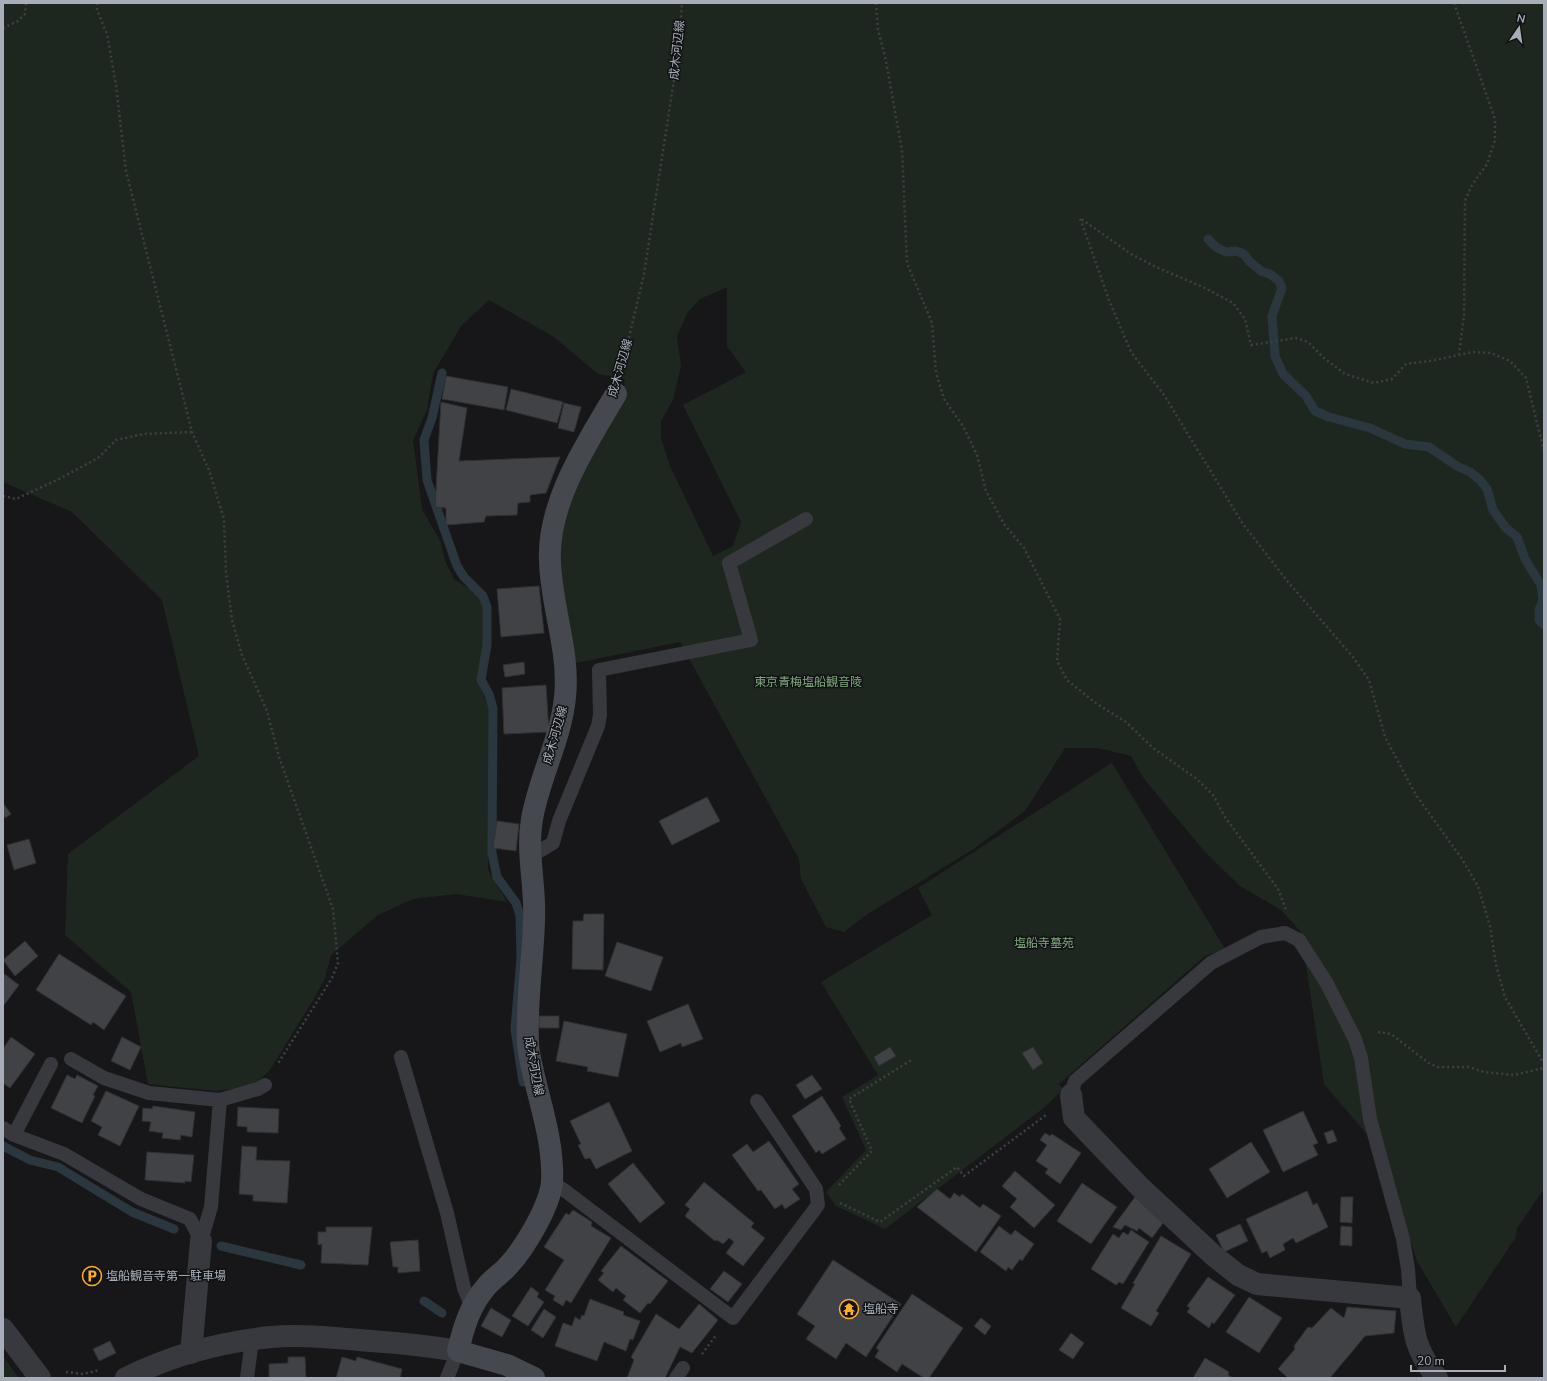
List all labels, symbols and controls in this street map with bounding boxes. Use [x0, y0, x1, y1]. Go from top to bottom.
north arrow [1499, 8, 1539, 48]
text: N [1515, 11, 1527, 27]
street label: 成木河辺線 [666, 19, 688, 81]
street label: 成木河辺線 [604, 337, 636, 399]
park label: 東京青梅塩船観音陵 [754, 674, 862, 690]
street label: 成木河辺線 [539, 704, 571, 766]
park label: 塩船寺墓苑 [1014, 935, 1074, 951]
street label: 成木河辺線 [521, 1035, 547, 1097]
parking icon: 塩船観音寺第一駐車場 [81, 1265, 103, 1287]
place label: 塩船観音寺第一駐車場 [106, 1268, 226, 1284]
temple icon: 塩船寺 [838, 1298, 860, 1320]
place label: 塩船寺 [863, 1301, 899, 1317]
scale bar [1411, 1347, 1505, 1373]
text: 20 m [1417, 1353, 1445, 1369]

